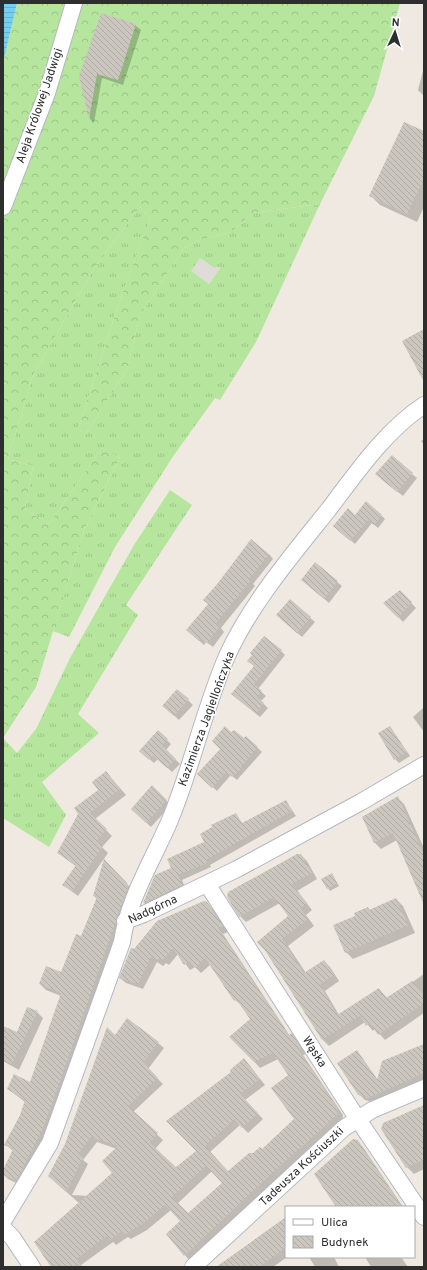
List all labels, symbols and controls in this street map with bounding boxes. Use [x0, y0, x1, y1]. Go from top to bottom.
north arrow [375, 12, 415, 52]
text: N [391, 16, 400, 30]
street label: Aleja Królowej Jadwigi [13, 46, 67, 166]
street label: Kazimierza Jagiellończyka [175, 649, 239, 789]
street label: Nadgórna [126, 892, 180, 928]
street label: Wąska [298, 1033, 330, 1071]
street label: Tadeusza Kościuszki [256, 1124, 348, 1210]
legend [285, 1206, 415, 1258]
text: Ulica [321, 1215, 348, 1231]
text: Budynek [321, 1235, 369, 1251]

